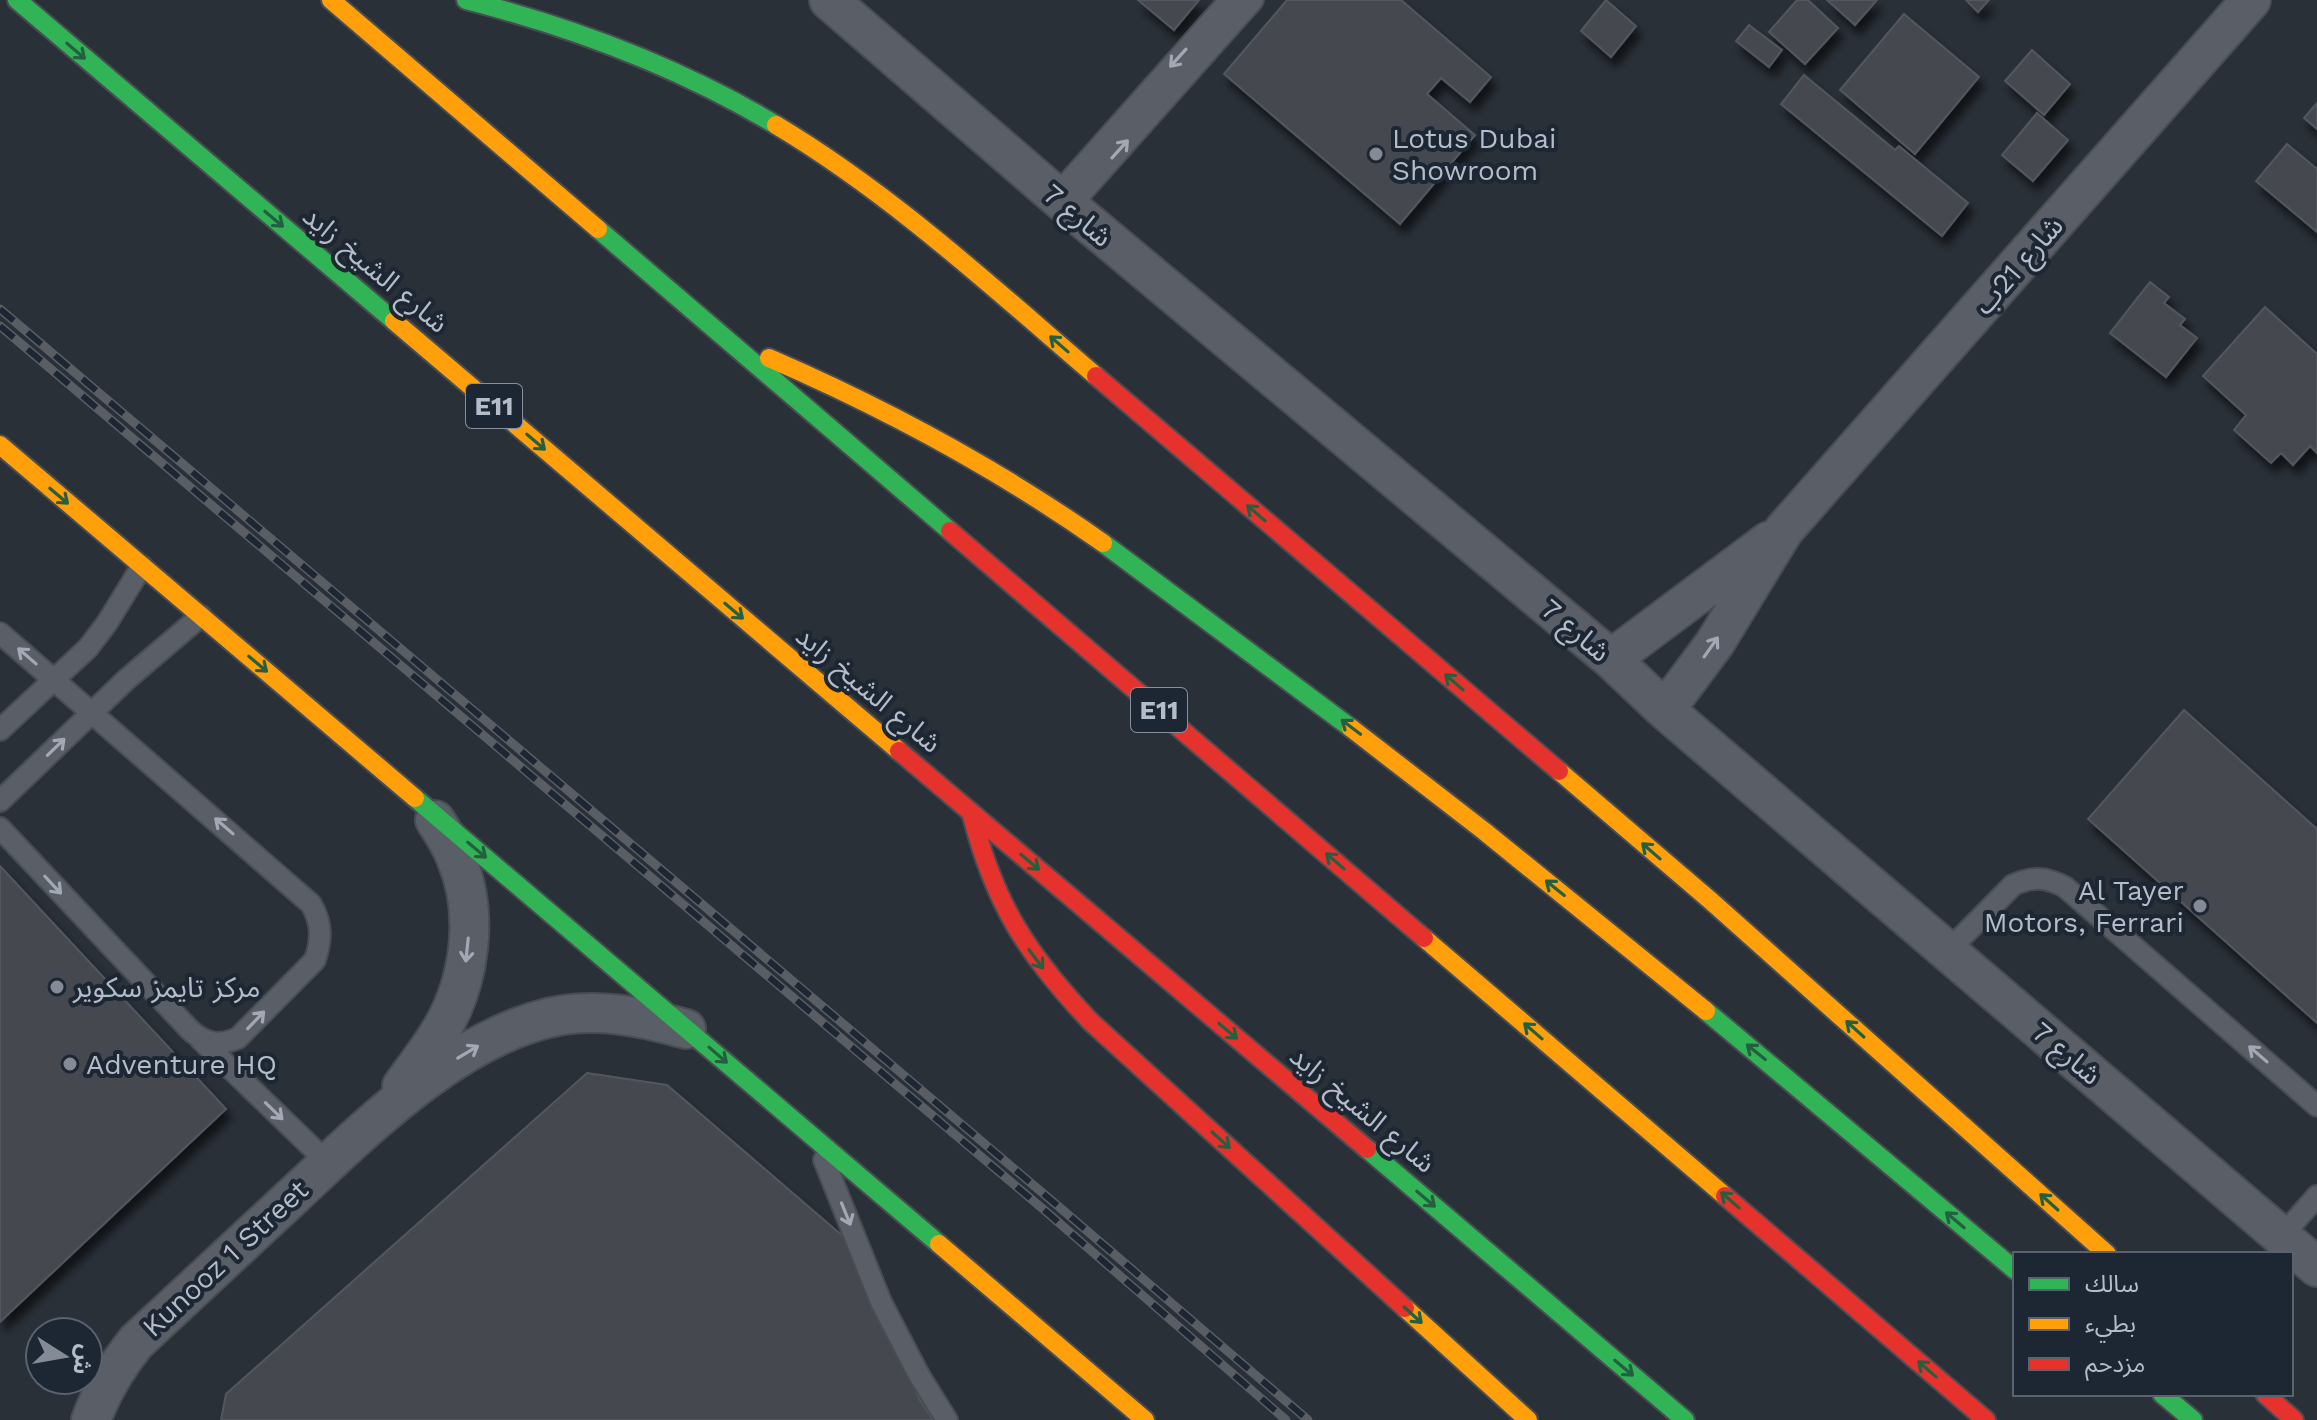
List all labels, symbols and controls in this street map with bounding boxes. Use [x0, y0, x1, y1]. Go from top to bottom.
one-way arrow [66, 41, 86, 59]
one-way arrow [1169, 48, 1187, 68]
place label: Lotus Dubai Showroom [1392, 122, 1557, 187]
one-way arrow [1111, 139, 1129, 159]
marker: Lotus Dubai Showroom [1367, 145, 1385, 163]
street label: شارع 7 [1034, 177, 1119, 257]
street label: شارع الشيخ زايد [294, 199, 455, 343]
one-way arrow [264, 210, 284, 228]
street label: شارع 21ب [1967, 210, 2073, 324]
one-way arrow [1049, 335, 1069, 353]
road number: E11 [466, 384, 522, 428]
one-way arrow [526, 433, 546, 451]
one-way arrow [49, 487, 69, 505]
one-way arrow [1246, 504, 1267, 522]
street label: شارع 7 [1532, 592, 1617, 672]
one-way arrow [724, 602, 744, 620]
street label: شارع الشيخ زايد [787, 619, 948, 763]
one-way arrow [1703, 636, 1719, 658]
one-way arrow [18, 647, 38, 665]
one-way arrow [247, 655, 267, 673]
one-way arrow [1444, 673, 1464, 691]
road number: E11 [1131, 688, 1187, 732]
one-way arrow [1340, 719, 1362, 736]
one-way arrow [46, 738, 65, 757]
one-way arrow [214, 818, 234, 836]
one-way arrow [466, 841, 487, 859]
one-way arrow [1642, 842, 1662, 860]
one-way arrow [1019, 853, 1040, 871]
one-way arrow [1326, 853, 1346, 871]
place label: Al Tayer Motors, Ferrari [1984, 874, 2184, 939]
one-way arrow [44, 875, 63, 895]
one-way arrow [1545, 879, 1566, 897]
marker: Al Tayer Motors, Ferrari [2191, 897, 2209, 915]
one-way arrow [459, 936, 474, 963]
one-way arrow [1028, 947, 1044, 969]
place label: مركز تايمز سكوير [72, 971, 260, 1004]
marker: مركز تايمز سكوير [48, 978, 66, 996]
one-way arrow [246, 1011, 265, 1030]
street label: شارع 7 [2023, 1015, 2108, 1095]
one-way arrow [1845, 1021, 1865, 1039]
one-way arrow [1217, 1022, 1238, 1040]
one-way arrow [1523, 1022, 1543, 1040]
street label: شارع الشيخ زايد [1281, 1039, 1442, 1183]
one-way arrow [456, 1044, 479, 1060]
one-way arrow [1746, 1044, 1767, 1061]
one-way arrow [707, 1046, 727, 1064]
one-way arrow [2249, 1046, 2269, 1064]
place label: Adventure HQ [86, 1048, 277, 1081]
marker: Adventure HQ [61, 1055, 79, 1073]
one-way arrow [264, 1101, 283, 1120]
one-way arrow [1211, 1131, 1231, 1149]
street label: Kunooz 1 Street [136, 1173, 315, 1344]
one-way arrow [1415, 1190, 1436, 1208]
one-way arrow [1720, 1191, 1741, 1209]
one-way arrow [2039, 1193, 2059, 1211]
one-way arrow [840, 1201, 854, 1226]
one-way arrow [1946, 1211, 1966, 1229]
legend [2013, 1252, 2293, 1396]
text: سالك [2085, 1270, 2139, 1298]
one-way arrow [1403, 1306, 1423, 1324]
text: بطيء [2085, 1310, 2136, 1343]
north arrow [24, 1316, 104, 1396]
text: ش [68, 1343, 98, 1377]
text: مزدحم [2085, 1350, 2145, 1381]
one-way arrow [1613, 1359, 1634, 1377]
one-way arrow [1918, 1360, 1938, 1378]

